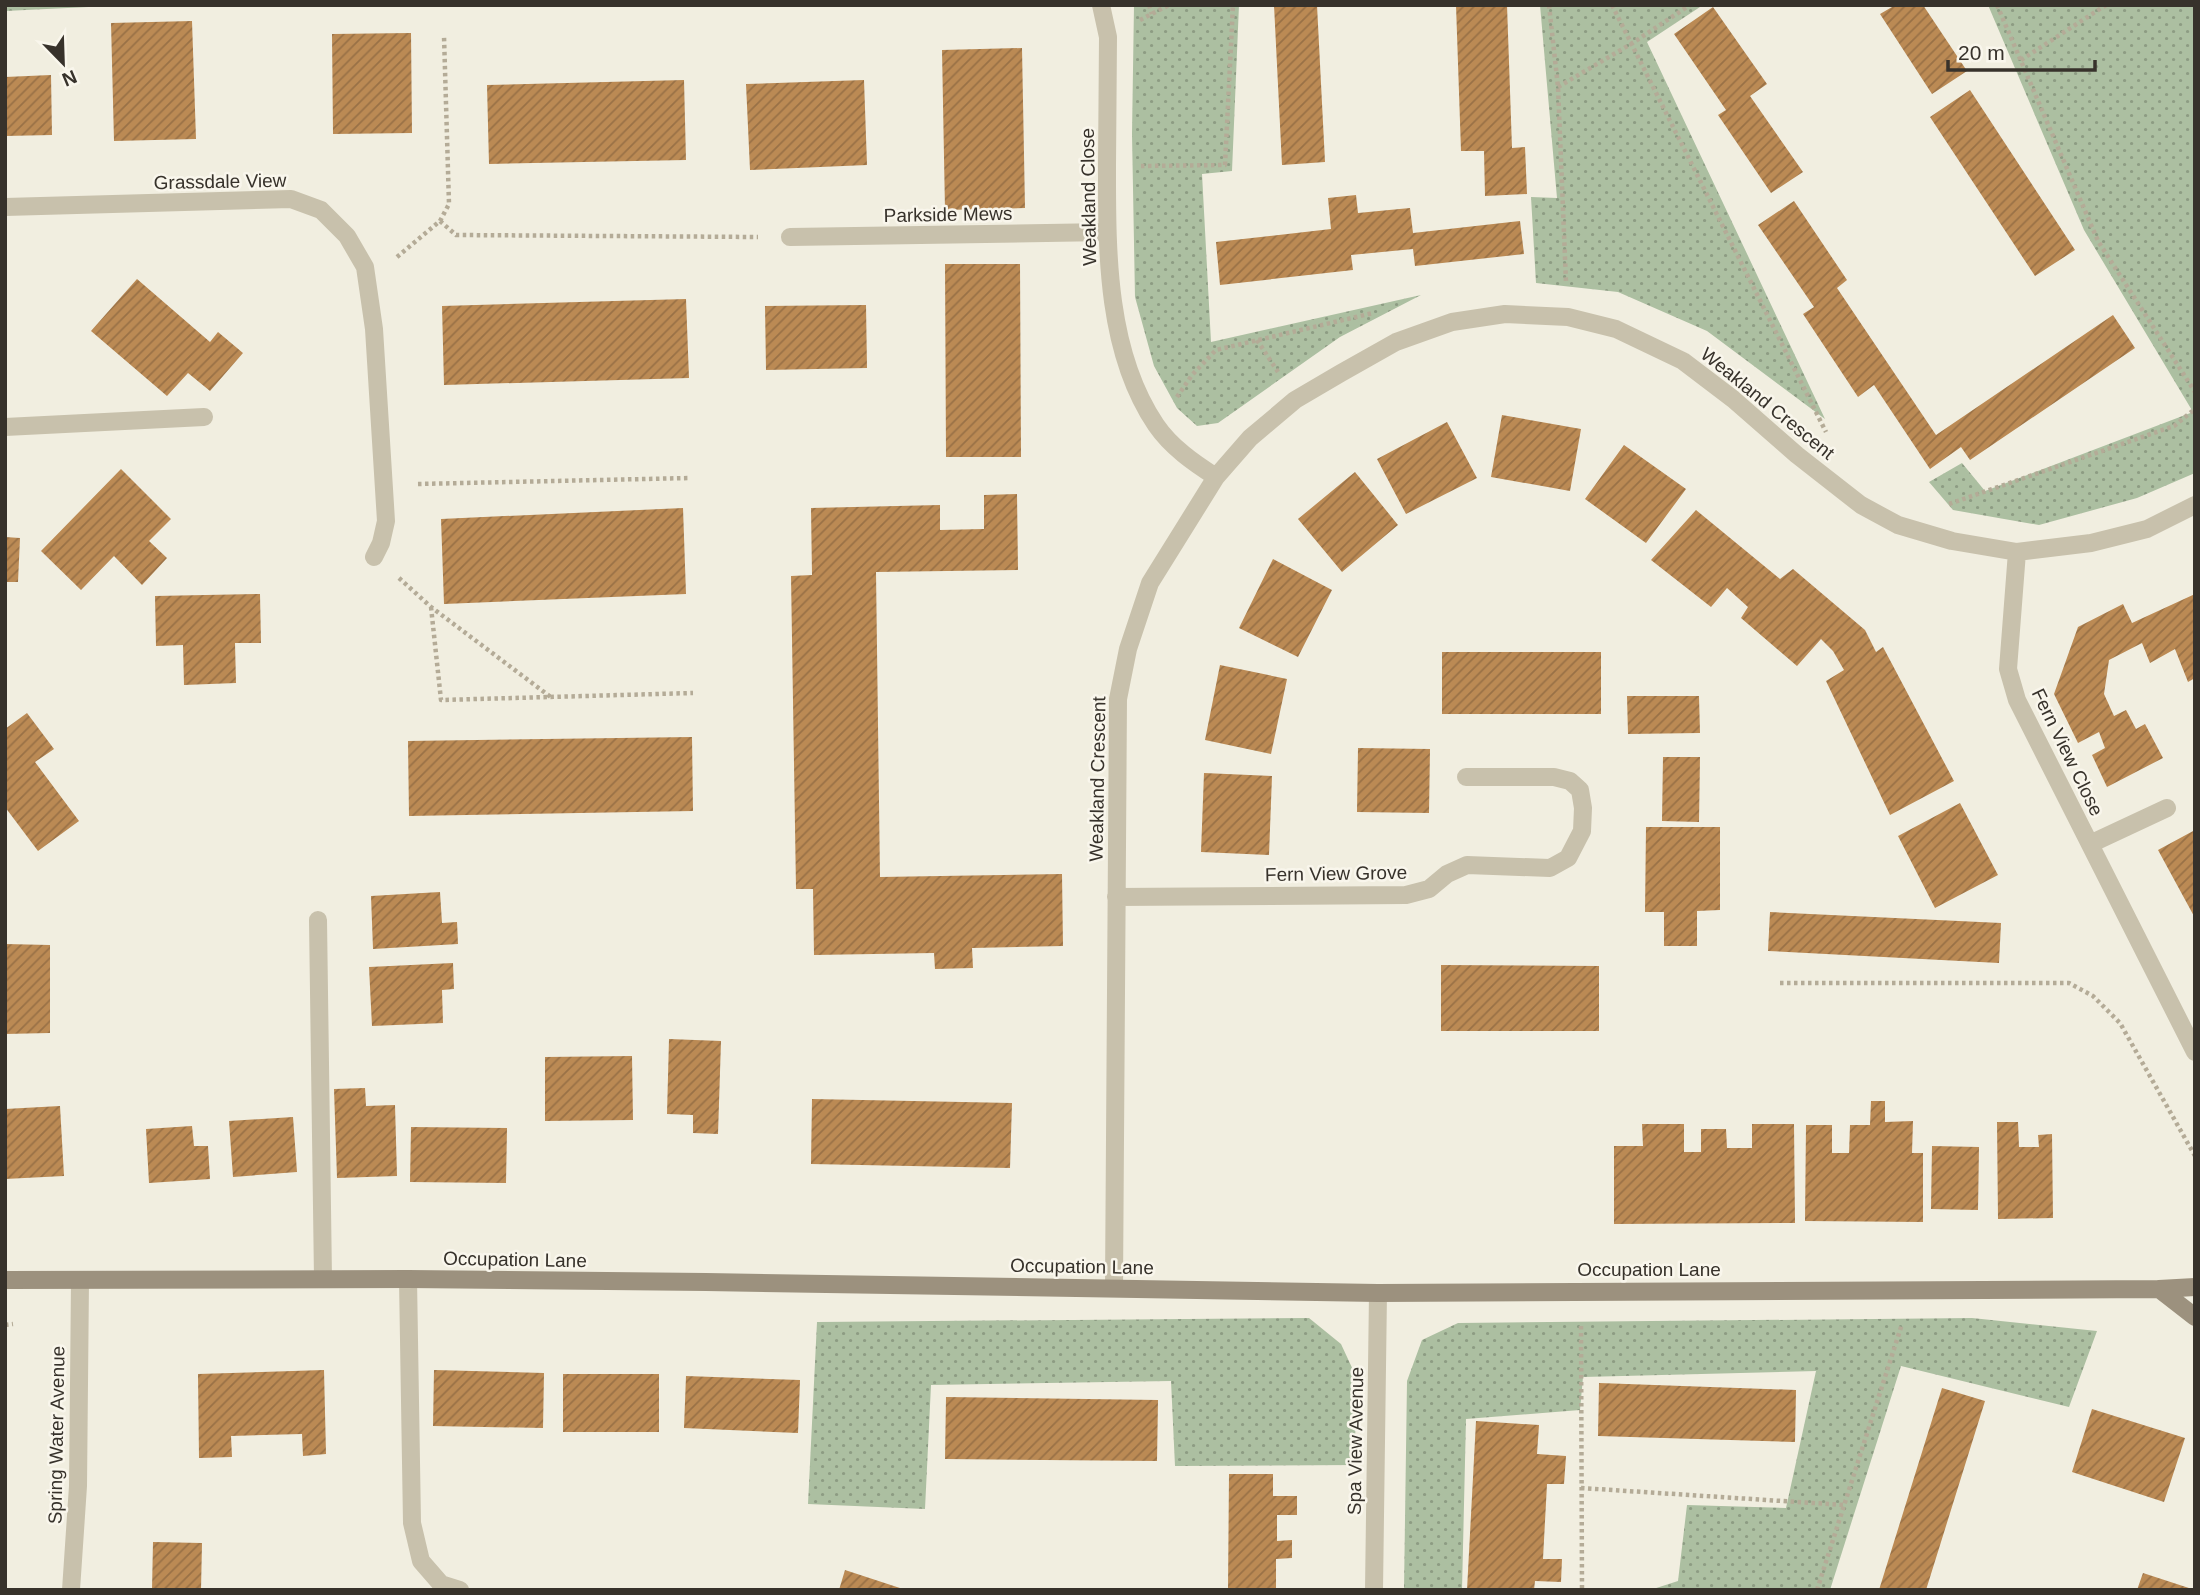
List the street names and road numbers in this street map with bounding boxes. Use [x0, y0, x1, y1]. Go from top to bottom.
street label: Weakland Close [1077, 128, 1100, 266]
street label: Grassdale View [153, 170, 287, 193]
street label: Parkside Mews [883, 203, 1013, 226]
street label: Weakland Crescent [1697, 343, 1839, 464]
street label: Fern View Close [2028, 685, 2107, 819]
street label: Weakland Crescent [1086, 695, 1109, 862]
street label: Fern View Grove [1265, 862, 1407, 885]
street label: Occupation Lane [443, 1248, 587, 1271]
street label: Occupation Lane [1010, 1255, 1154, 1278]
street label: Occupation Lane [1577, 1259, 1721, 1280]
street label: Spring Water Avenue [44, 1346, 69, 1524]
street label: Spa View Avenue [1344, 1367, 1367, 1515]

